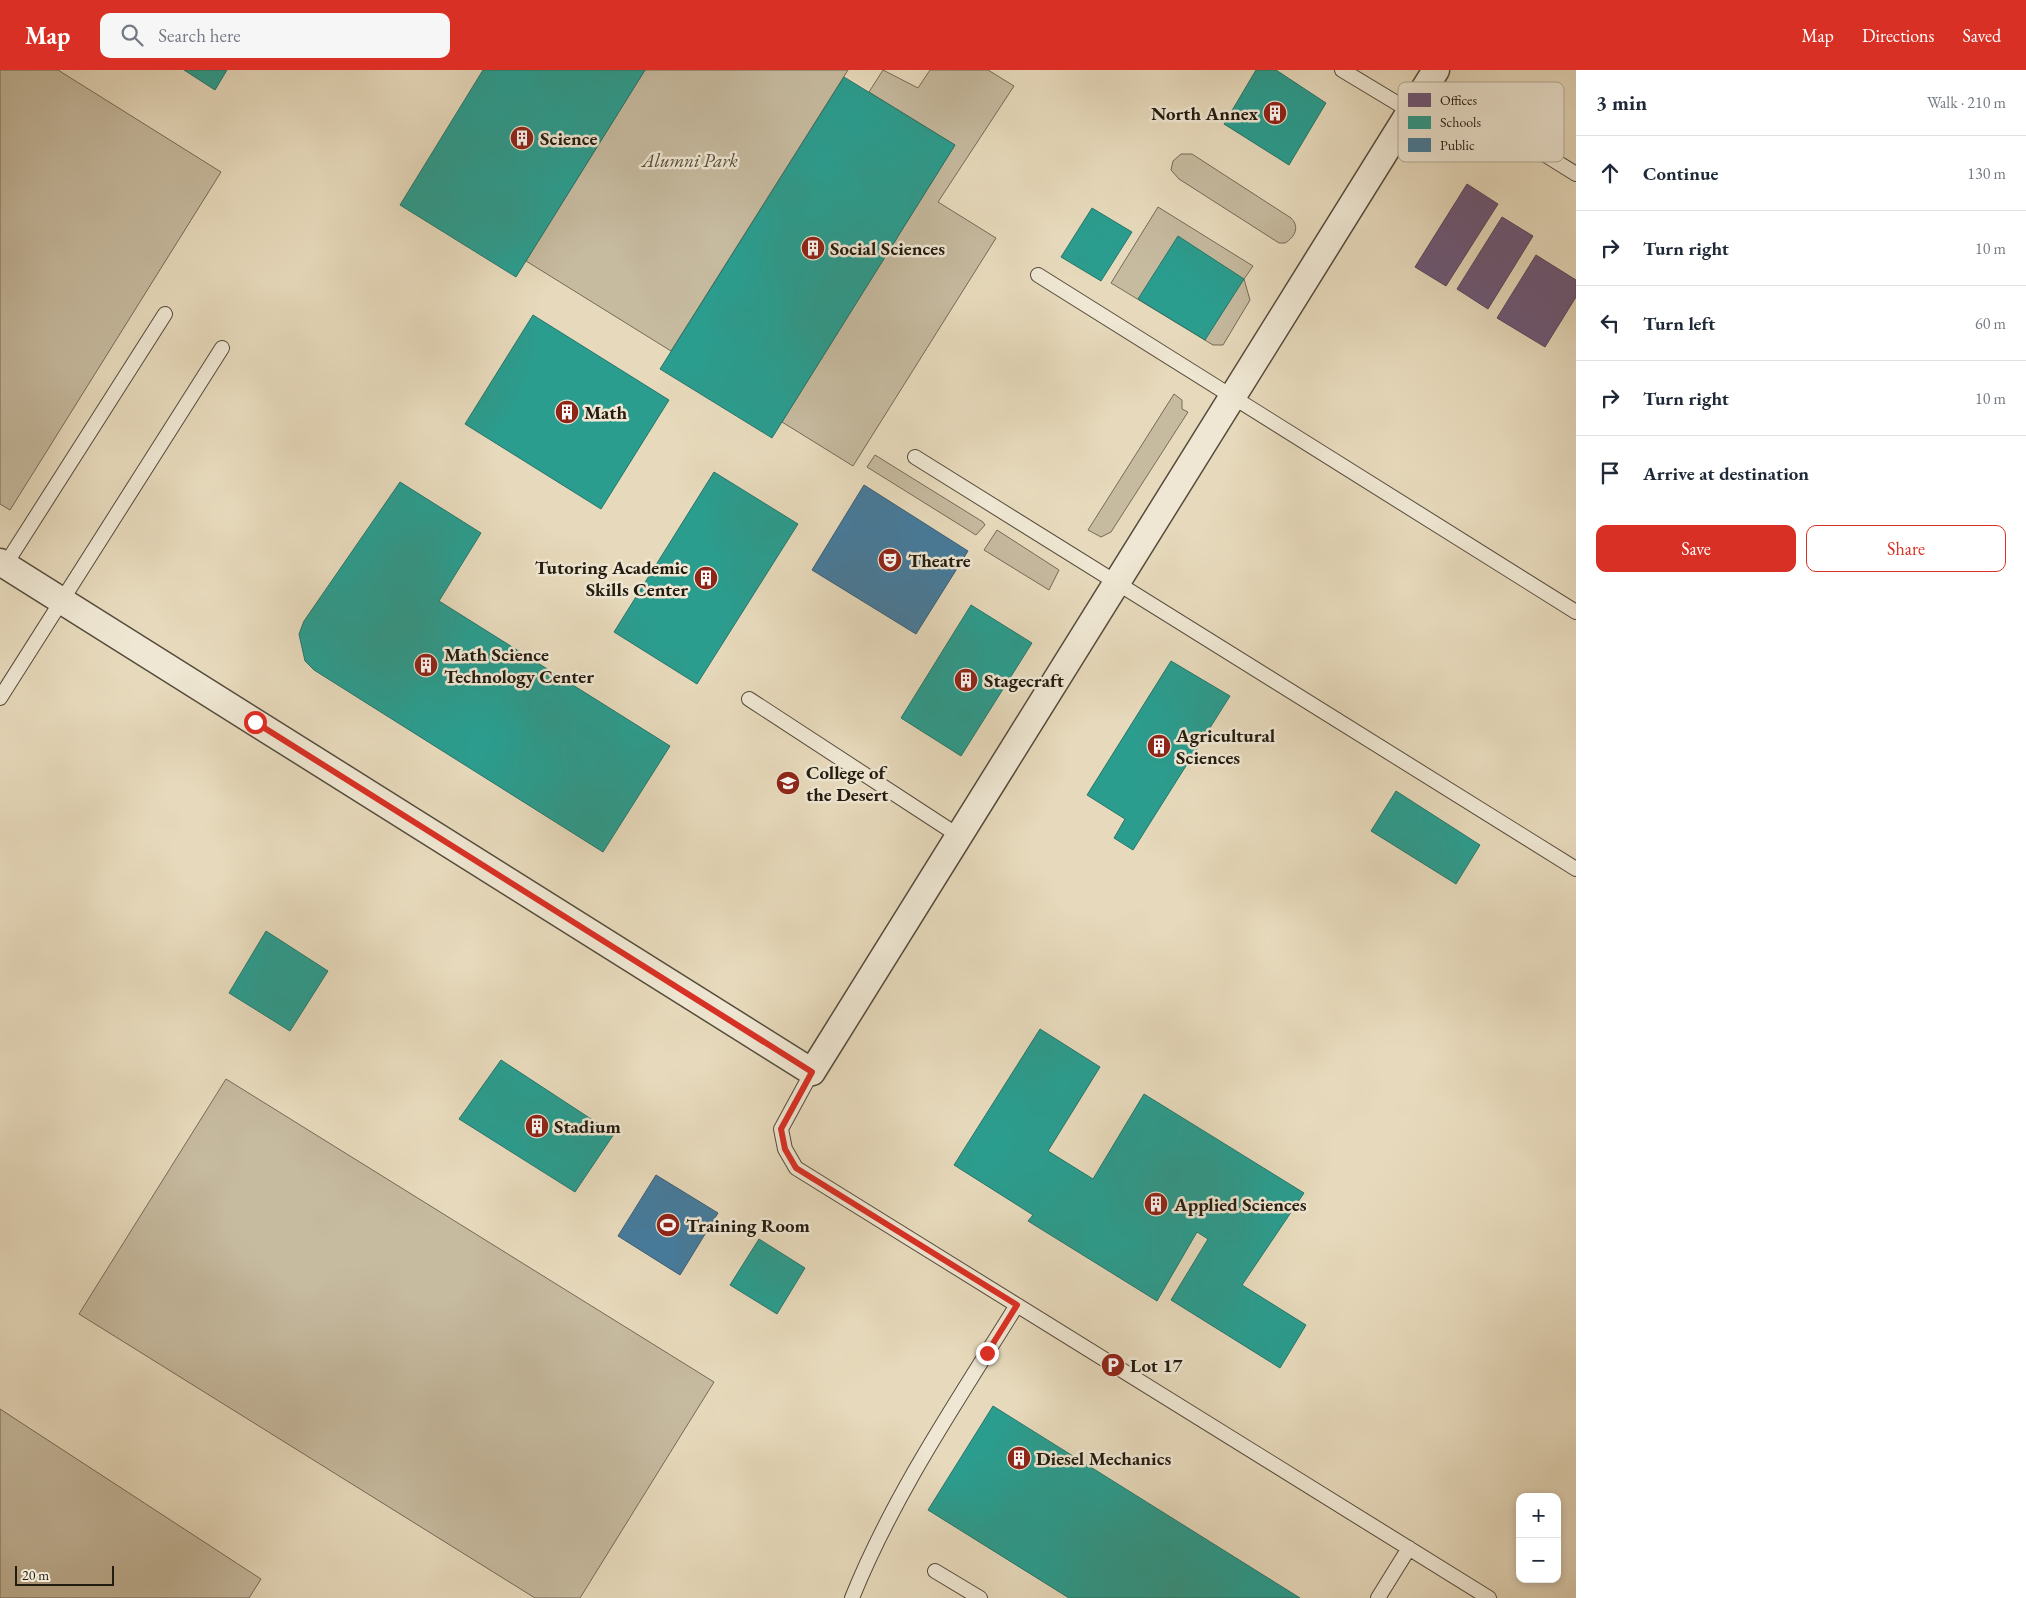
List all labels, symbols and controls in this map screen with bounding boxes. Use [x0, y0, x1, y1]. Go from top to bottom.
search box [100, 13, 450, 58]
text: Map [25, 20, 70, 51]
icon: search [118, 21, 146, 49]
text: Search here [158, 23, 241, 48]
text: Map [1802, 24, 1834, 47]
text: Directions [1862, 24, 1934, 47]
text: Saved [1962, 24, 2001, 47]
legend [1398, 82, 1564, 162]
text: 3 min [1596, 89, 1647, 116]
text: Offices [1440, 91, 1477, 109]
text: Walk · 210 m [1927, 92, 2006, 113]
building icon: North Annex [1262, 100, 1288, 126]
place label: North Annex [1151, 101, 1258, 126]
text: Schools [1440, 113, 1481, 131]
building icon: Science [509, 125, 535, 151]
place label: Science [540, 126, 597, 151]
text: Public [1440, 136, 1475, 154]
park label: Alumni Park [640, 148, 738, 173]
icon: ahead [1596, 159, 1624, 187]
text: Continue [1643, 161, 1718, 186]
text: 130 m [1967, 163, 2006, 184]
icon: right [1596, 234, 1624, 262]
building icon: Social Sciences [800, 235, 826, 261]
place label: Social Sciences [830, 236, 945, 261]
text: Turn right [1643, 236, 1729, 261]
text: 10 m [1975, 238, 2006, 259]
icon: left [1596, 309, 1624, 337]
text: Turn left [1643, 311, 1715, 336]
text: 60 m [1975, 313, 2006, 334]
icon: right [1596, 384, 1624, 412]
text: Turn right [1643, 386, 1729, 411]
text: 10 m [1975, 388, 2006, 409]
building icon: Math [554, 399, 580, 425]
place label: Math [584, 400, 627, 425]
icon: arrive [1596, 459, 1624, 487]
text: Arrive at destination [1643, 461, 1809, 486]
button: Save [1596, 525, 1796, 572]
button: Share [1806, 525, 2006, 572]
theatre icon: Theatre [877, 547, 903, 573]
place label: Theatre [908, 548, 971, 573]
place label: Tutoring Academic Skills Center [535, 555, 688, 602]
building icon: Tutoring Academic Skills Center [693, 565, 719, 591]
place label: Math Science Technology Center [444, 642, 594, 689]
building icon: Math Science Technology Center [413, 652, 439, 678]
building icon: Stagecraft [953, 667, 979, 693]
place label: Stagecraft [984, 668, 1064, 693]
route start [244, 711, 267, 734]
place label: Agricultural Sciences [1175, 723, 1276, 770]
building icon: Agricultural Sciences [1146, 733, 1172, 759]
place label: College of the Desert [806, 760, 888, 807]
school or university icon: College of the Desert [775, 770, 801, 796]
building icon: Stadium [524, 1113, 550, 1139]
place label: Stadium [554, 1114, 621, 1139]
building icon: Applied Sciences [1143, 1191, 1169, 1217]
place label: Applied Sciences [1173, 1192, 1307, 1217]
sports icon: Training Room [655, 1212, 681, 1238]
place label: Training Room [686, 1213, 811, 1238]
route end [976, 1342, 999, 1365]
parking icon: Lot 17 [1100, 1352, 1126, 1378]
place label: Lot 17 [1130, 1353, 1184, 1378]
building icon: Diesel Mechanics [1006, 1445, 1032, 1471]
place label: Diesel Mechanics [1036, 1446, 1171, 1471]
map controls [1516, 1493, 1561, 1583]
button: + [1516, 1493, 1561, 1538]
button: − [1516, 1538, 1561, 1583]
scale bar [15, 1563, 114, 1586]
text: 20 m [22, 1566, 49, 1584]

